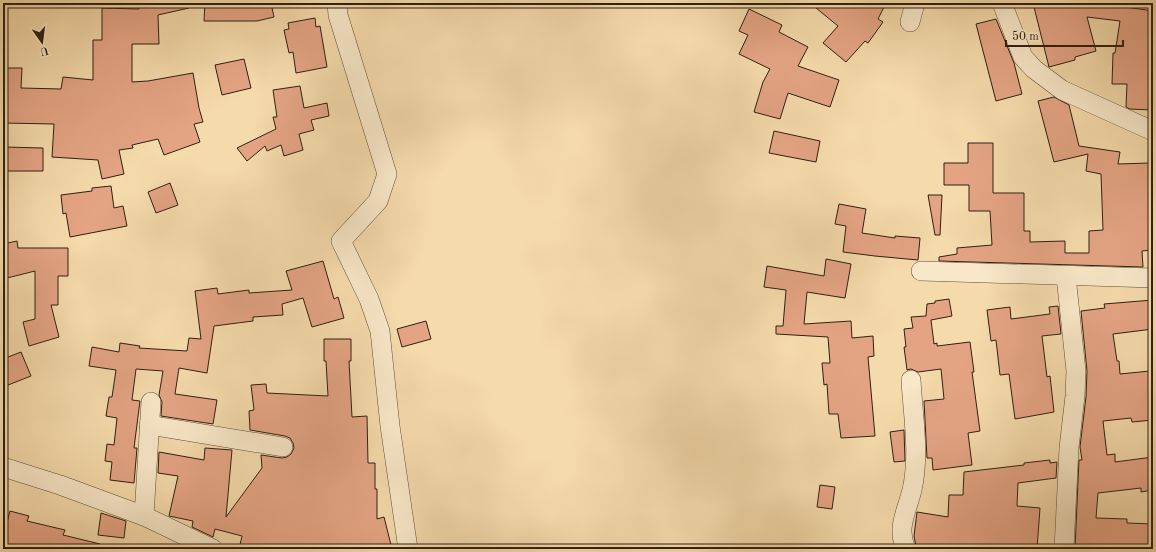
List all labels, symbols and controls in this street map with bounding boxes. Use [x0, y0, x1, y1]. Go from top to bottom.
north arrow [22, 22, 62, 62]
scale bar [1006, 22, 1123, 48]
text: 50 m [1012, 30, 1039, 43]
text: U [38, 44, 50, 57]

